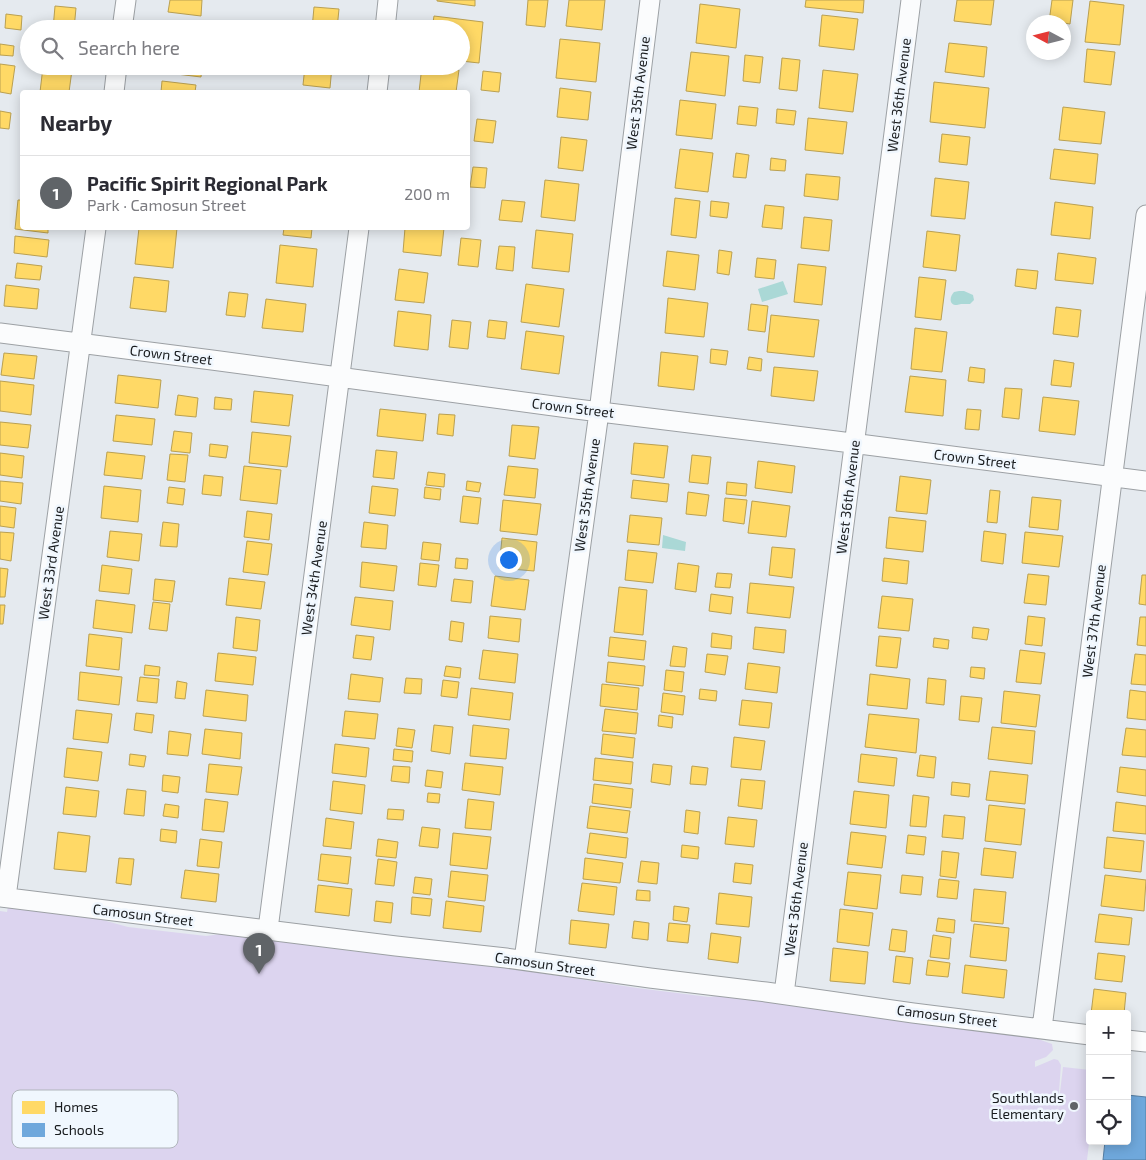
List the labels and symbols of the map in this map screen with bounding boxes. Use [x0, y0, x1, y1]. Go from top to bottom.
north arrow [1026, 15, 1071, 60]
street label: West 35th Avenue [622, 35, 653, 151]
street label: West 36th Avenue [883, 37, 914, 153]
street label: Crown Street [129, 341, 213, 368]
street label: Crown Street [531, 394, 615, 421]
street label: West 35th Avenue [570, 437, 603, 553]
street label: West 36th Avenue [832, 439, 863, 555]
street label: Crown Street [933, 445, 1017, 472]
street label: West 33rd Avenue [34, 505, 67, 621]
street label: West 34th Avenue [297, 519, 330, 636]
your location [496, 547, 522, 573]
street label: West 37th Avenue [1078, 563, 1109, 679]
street label: West 36th Avenue [780, 841, 811, 957]
street label: Camosun Street [92, 900, 194, 929]
pin: 1 [243, 933, 275, 974]
street label: Camosun Street [494, 948, 596, 979]
street label: Camosun Street [896, 1001, 998, 1030]
place label: Southlands Elementary [991, 1089, 1065, 1122]
legend [12, 1090, 178, 1148]
text: Homes [54, 1098, 98, 1115]
marker: Southlands Elementary [1068, 1100, 1080, 1112]
text: Schools [54, 1121, 104, 1138]

